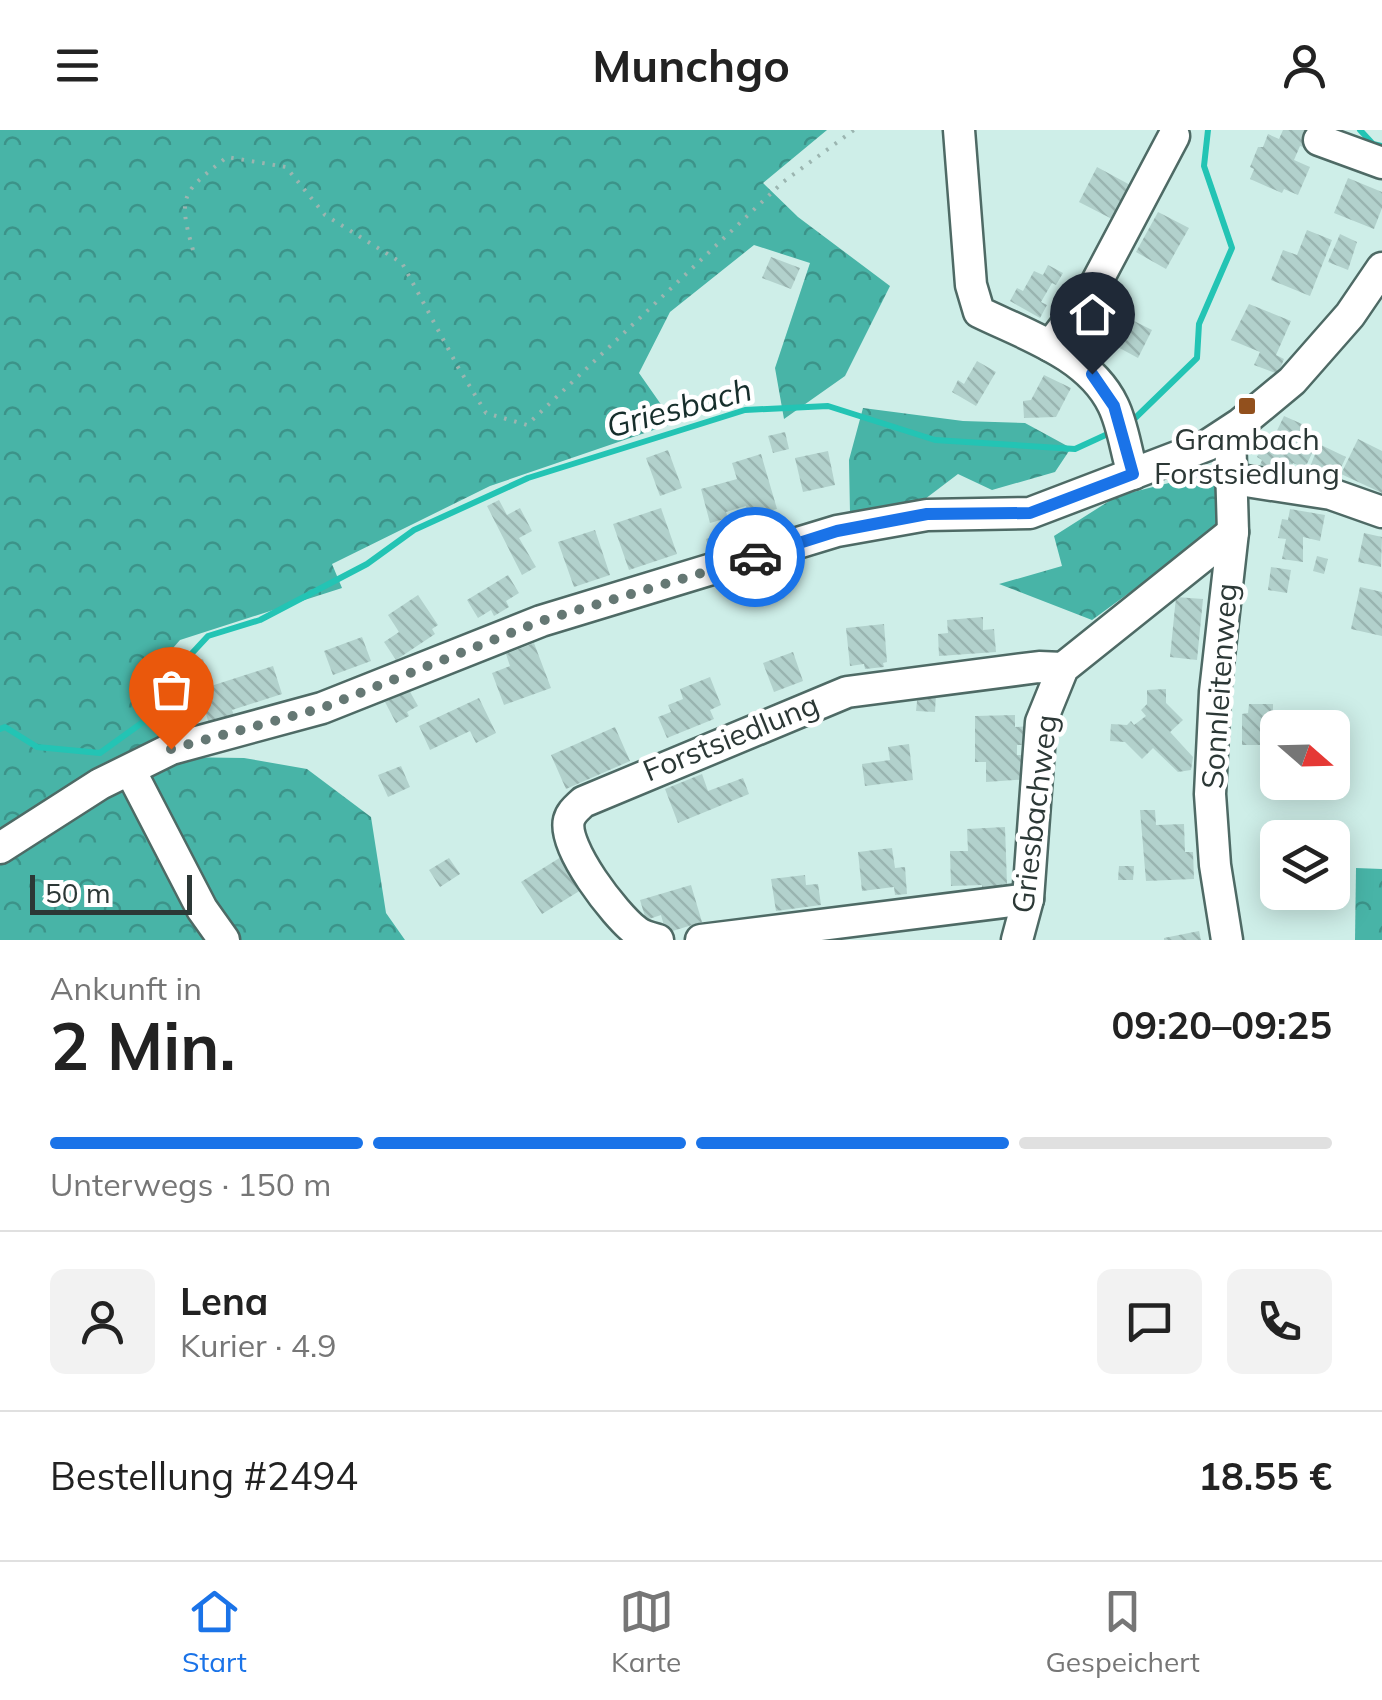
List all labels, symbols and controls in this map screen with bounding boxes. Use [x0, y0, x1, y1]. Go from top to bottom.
text: Munchgo [592, 37, 790, 93]
icon: menu [50, 38, 105, 93]
icon: person [1277, 38, 1332, 93]
pin [1050, 272, 1135, 375]
icon: home [1065, 287, 1120, 342]
water label: Griesbach [602, 368, 756, 446]
marker: Grambach Forstsiedlung [1236, 395, 1258, 417]
place label: Grambach Forstsiedlung [1154, 420, 1340, 492]
courier [705, 507, 805, 607]
icon: car [728, 530, 783, 585]
street label: Sonnleitenweg [1193, 582, 1245, 790]
pin [129, 647, 214, 750]
icon: bag [144, 662, 199, 717]
street label: Forstsiedlung [637, 685, 824, 790]
north arrow [1260, 710, 1350, 800]
map controls [1260, 710, 1350, 910]
street label: Griesbachweg [1003, 712, 1065, 915]
button: layers [1260, 820, 1350, 910]
scale bar [30, 870, 192, 914]
text: 50 m [45, 875, 111, 910]
text: Ankunft in [50, 968, 202, 1008]
text: 09:20–09:25 [1112, 1001, 1332, 1049]
text: 2 Min. [50, 1005, 236, 1086]
text: Unterwegs · 150 m [50, 1164, 331, 1204]
button: person [50, 1269, 155, 1374]
button: chat [1097, 1269, 1202, 1374]
button: phone [1227, 1269, 1332, 1374]
text: Lena [180, 1277, 268, 1325]
text: Kurier · 4.9 [180, 1325, 336, 1365]
text: Bestellung #2494 [50, 1452, 358, 1500]
text: 18.55 € [1198, 1452, 1332, 1500]
tab: Start [182, 1584, 247, 1679]
tab: Karte [611, 1584, 681, 1679]
tab: Gespeichert [1045, 1584, 1200, 1679]

